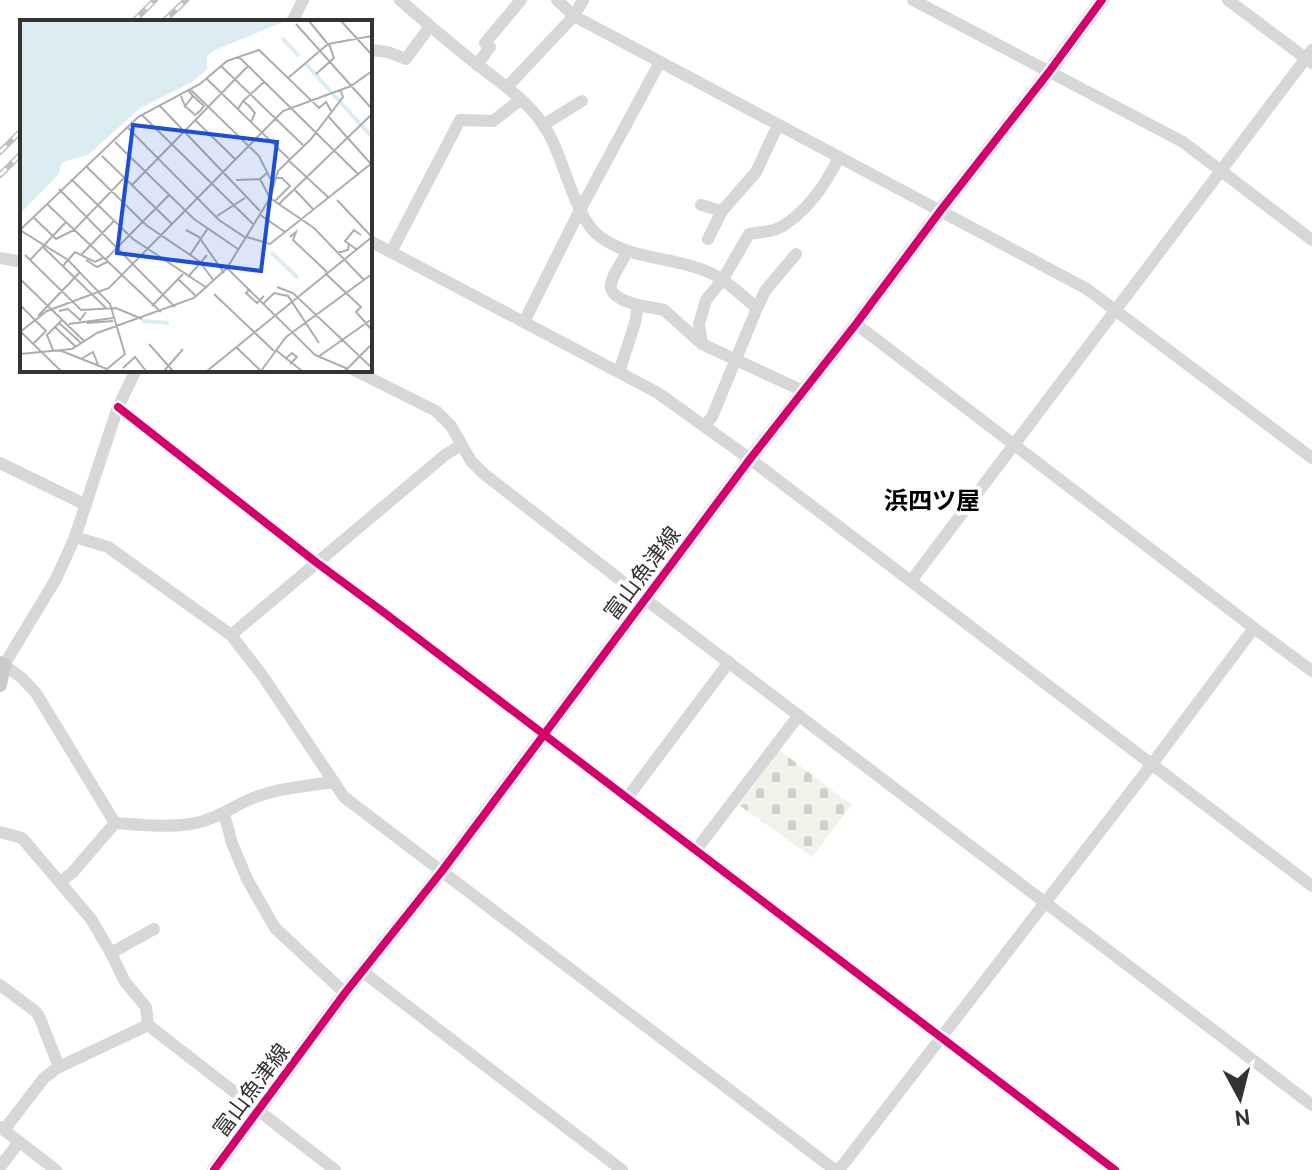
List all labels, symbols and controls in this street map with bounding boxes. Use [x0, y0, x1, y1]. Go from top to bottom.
inset map [20, 20, 372, 372]
district label: 浜四ツ屋 [884, 486, 980, 515]
street label: 富山魚津線 [599, 521, 686, 625]
street label: 富山魚津線 [208, 1038, 295, 1142]
north arrow [1200, 1058, 1280, 1138]
text: N [1233, 1103, 1252, 1132]

